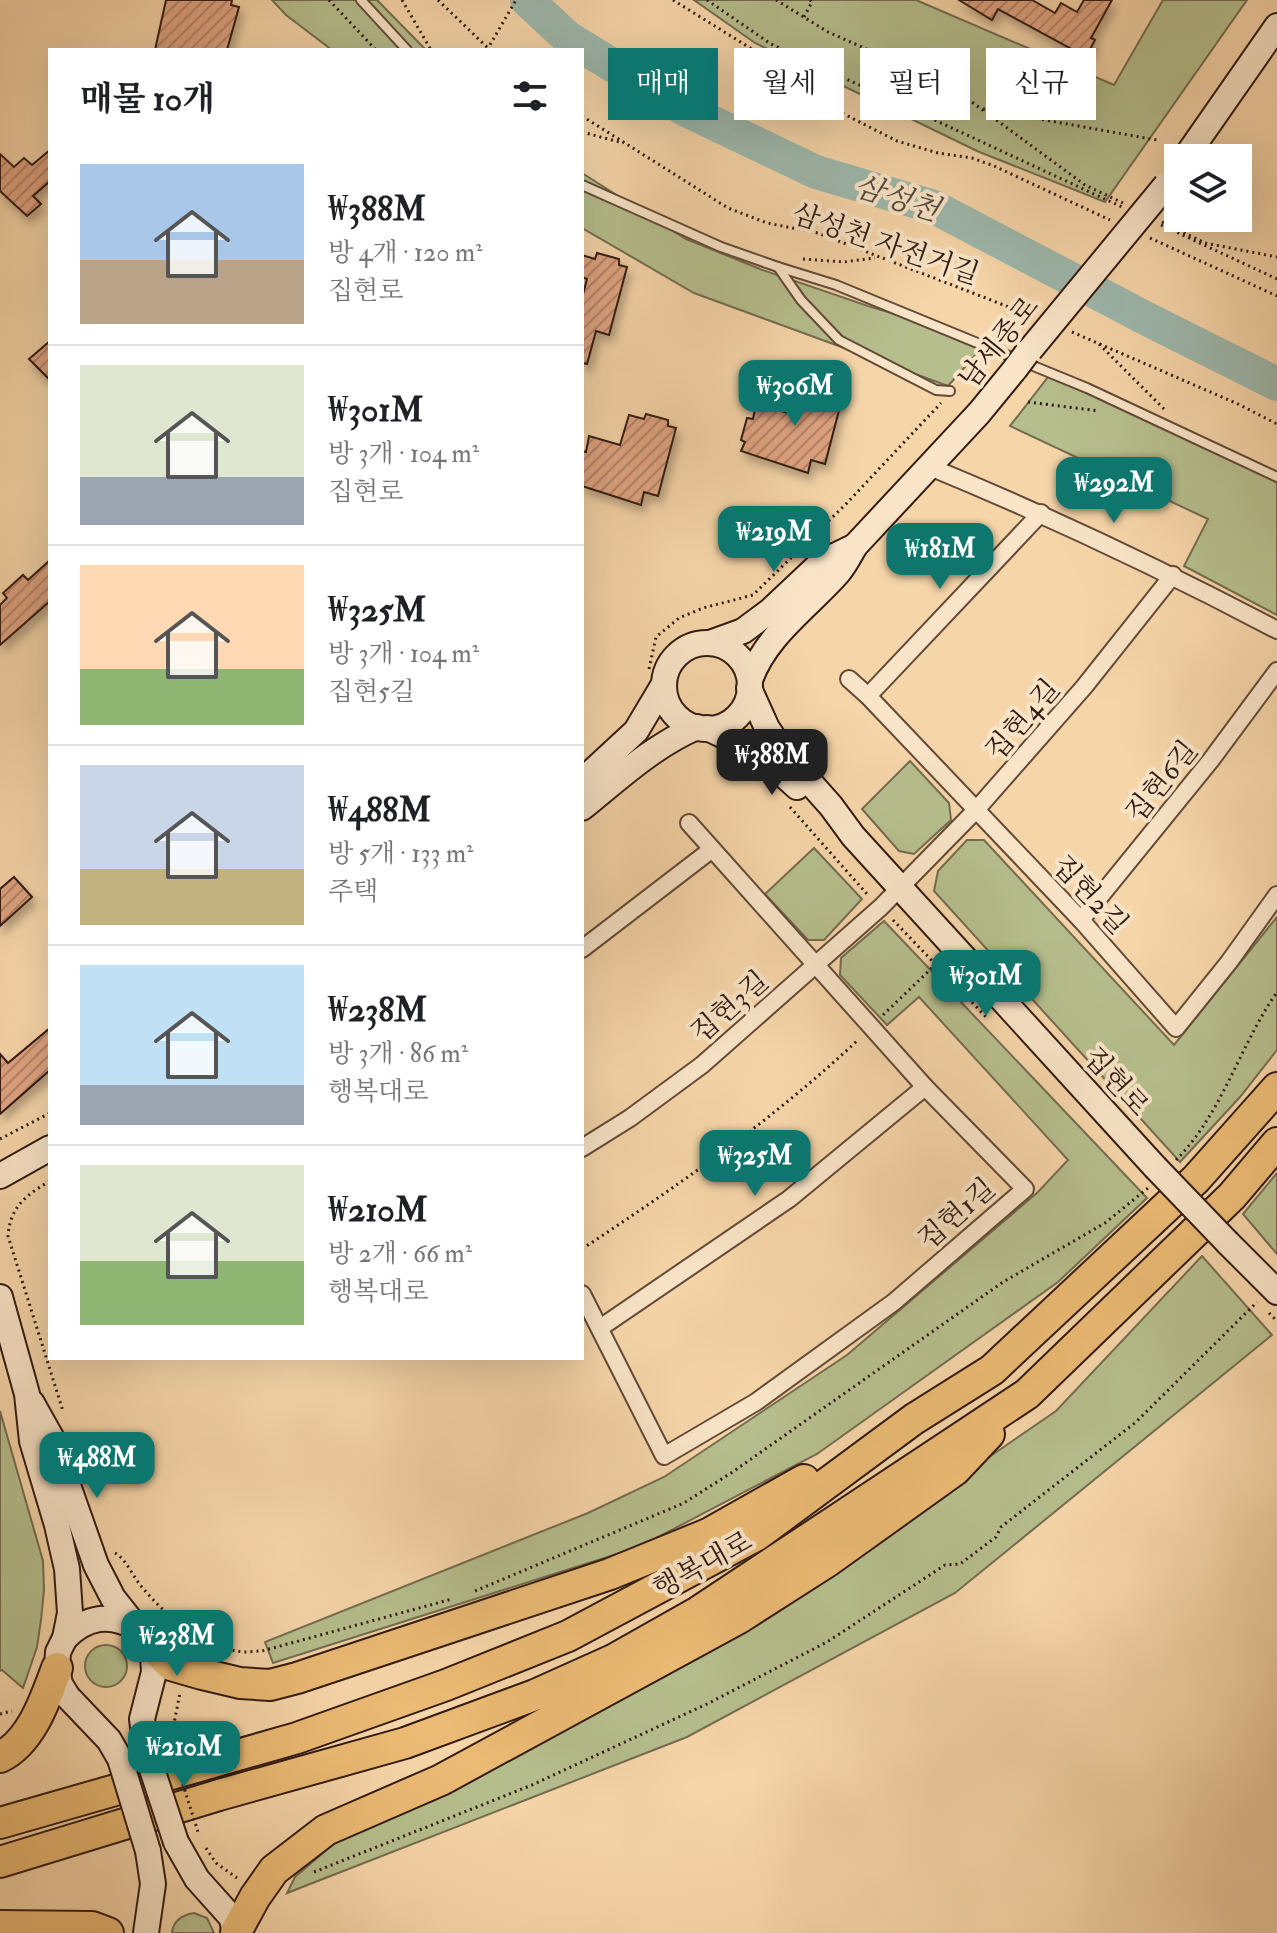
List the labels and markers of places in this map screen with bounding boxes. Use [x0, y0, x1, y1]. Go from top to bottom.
pin: ₩306M [739, 360, 851, 428]
pin: ₩292M [1058, 457, 1170, 525]
pin: ₩219M [718, 506, 830, 574]
pin: ₩181M [884, 523, 996, 591]
pin: ₩388M [716, 729, 828, 797]
pin: ₩301M [930, 950, 1042, 1018]
pin: ₩325M [699, 1130, 811, 1198]
pin: ₩488M [41, 1432, 153, 1500]
pin: ₩238M [121, 1610, 233, 1678]
pin: ₩210M [128, 1721, 240, 1789]

